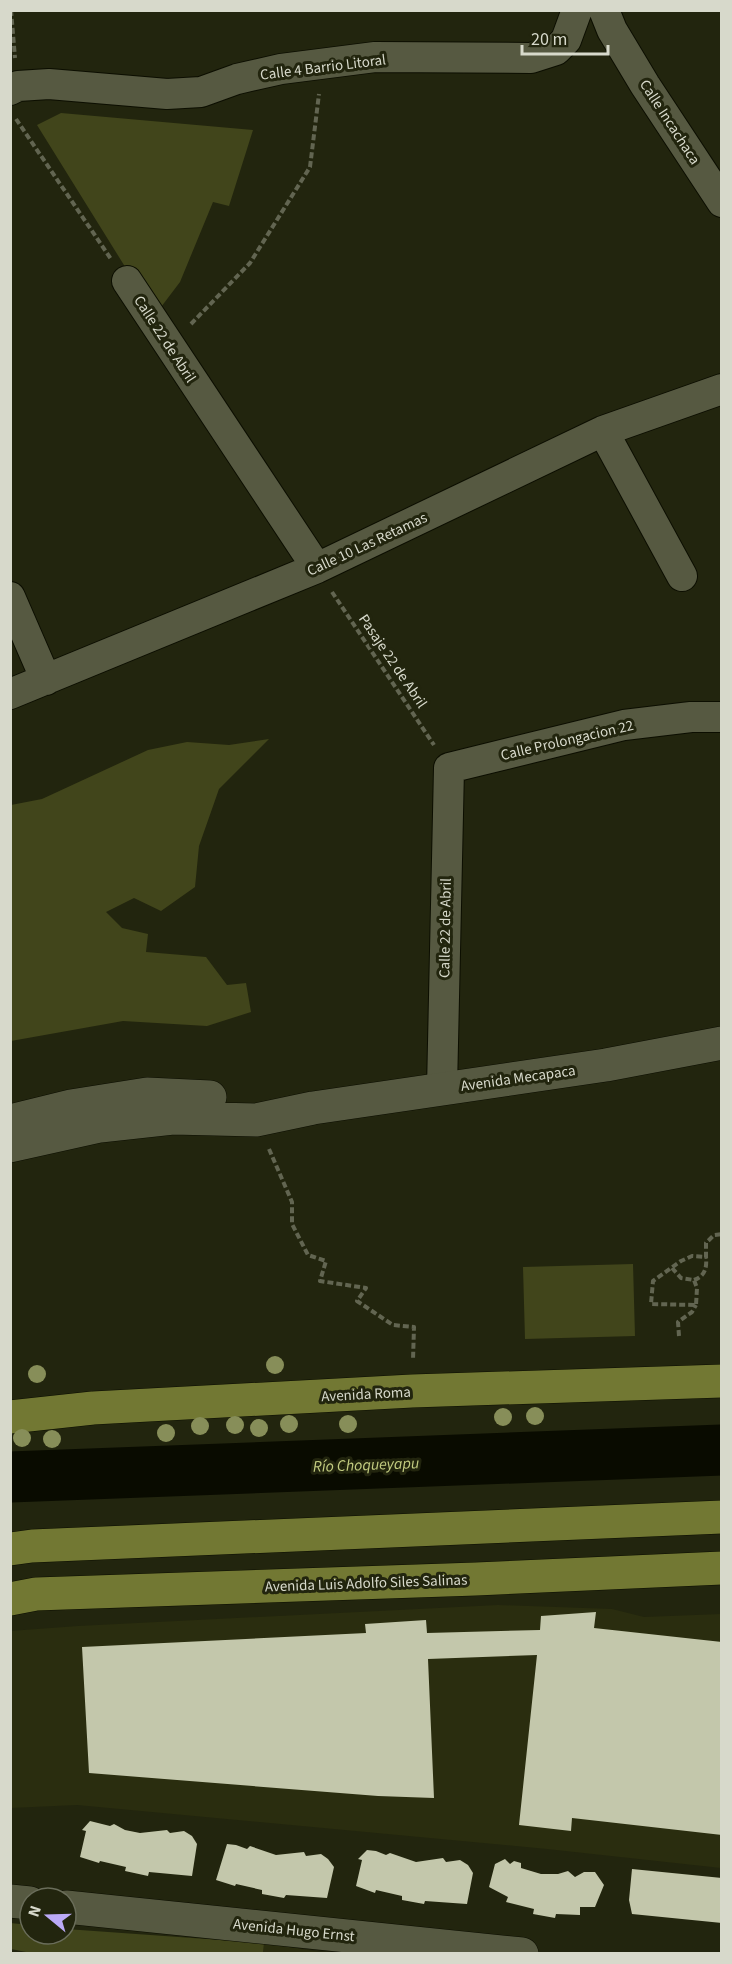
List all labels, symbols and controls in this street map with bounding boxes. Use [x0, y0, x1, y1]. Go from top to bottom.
scale bar [522, 18, 608, 56]
text: 20 m [531, 27, 567, 52]
street label: Calle 4 Barrio Litoral [259, 49, 387, 86]
street label: Calle Incachaca [634, 76, 705, 169]
street label: Calle 22 de Abril [129, 292, 201, 387]
street label: Calle 10 Las Retamas [304, 507, 431, 582]
street label: Pasaje 22 de Abril [353, 610, 432, 713]
street label: Calle Prolongacion 22 [499, 715, 636, 766]
street label: Calle 22 de Abril [434, 878, 457, 978]
street label: Avenida Mecapaca [459, 1060, 577, 1097]
street label: Avenida Roma [321, 1382, 411, 1407]
water label: Río Choqueyapu [312, 1452, 420, 1478]
street label: Avenida Luis Adolfo Siles Salinas [264, 1569, 468, 1598]
north arrow [18, 1886, 78, 1946]
text: N [23, 1903, 47, 1920]
street label: Avenida Hugo Ernst [232, 1914, 356, 1947]

